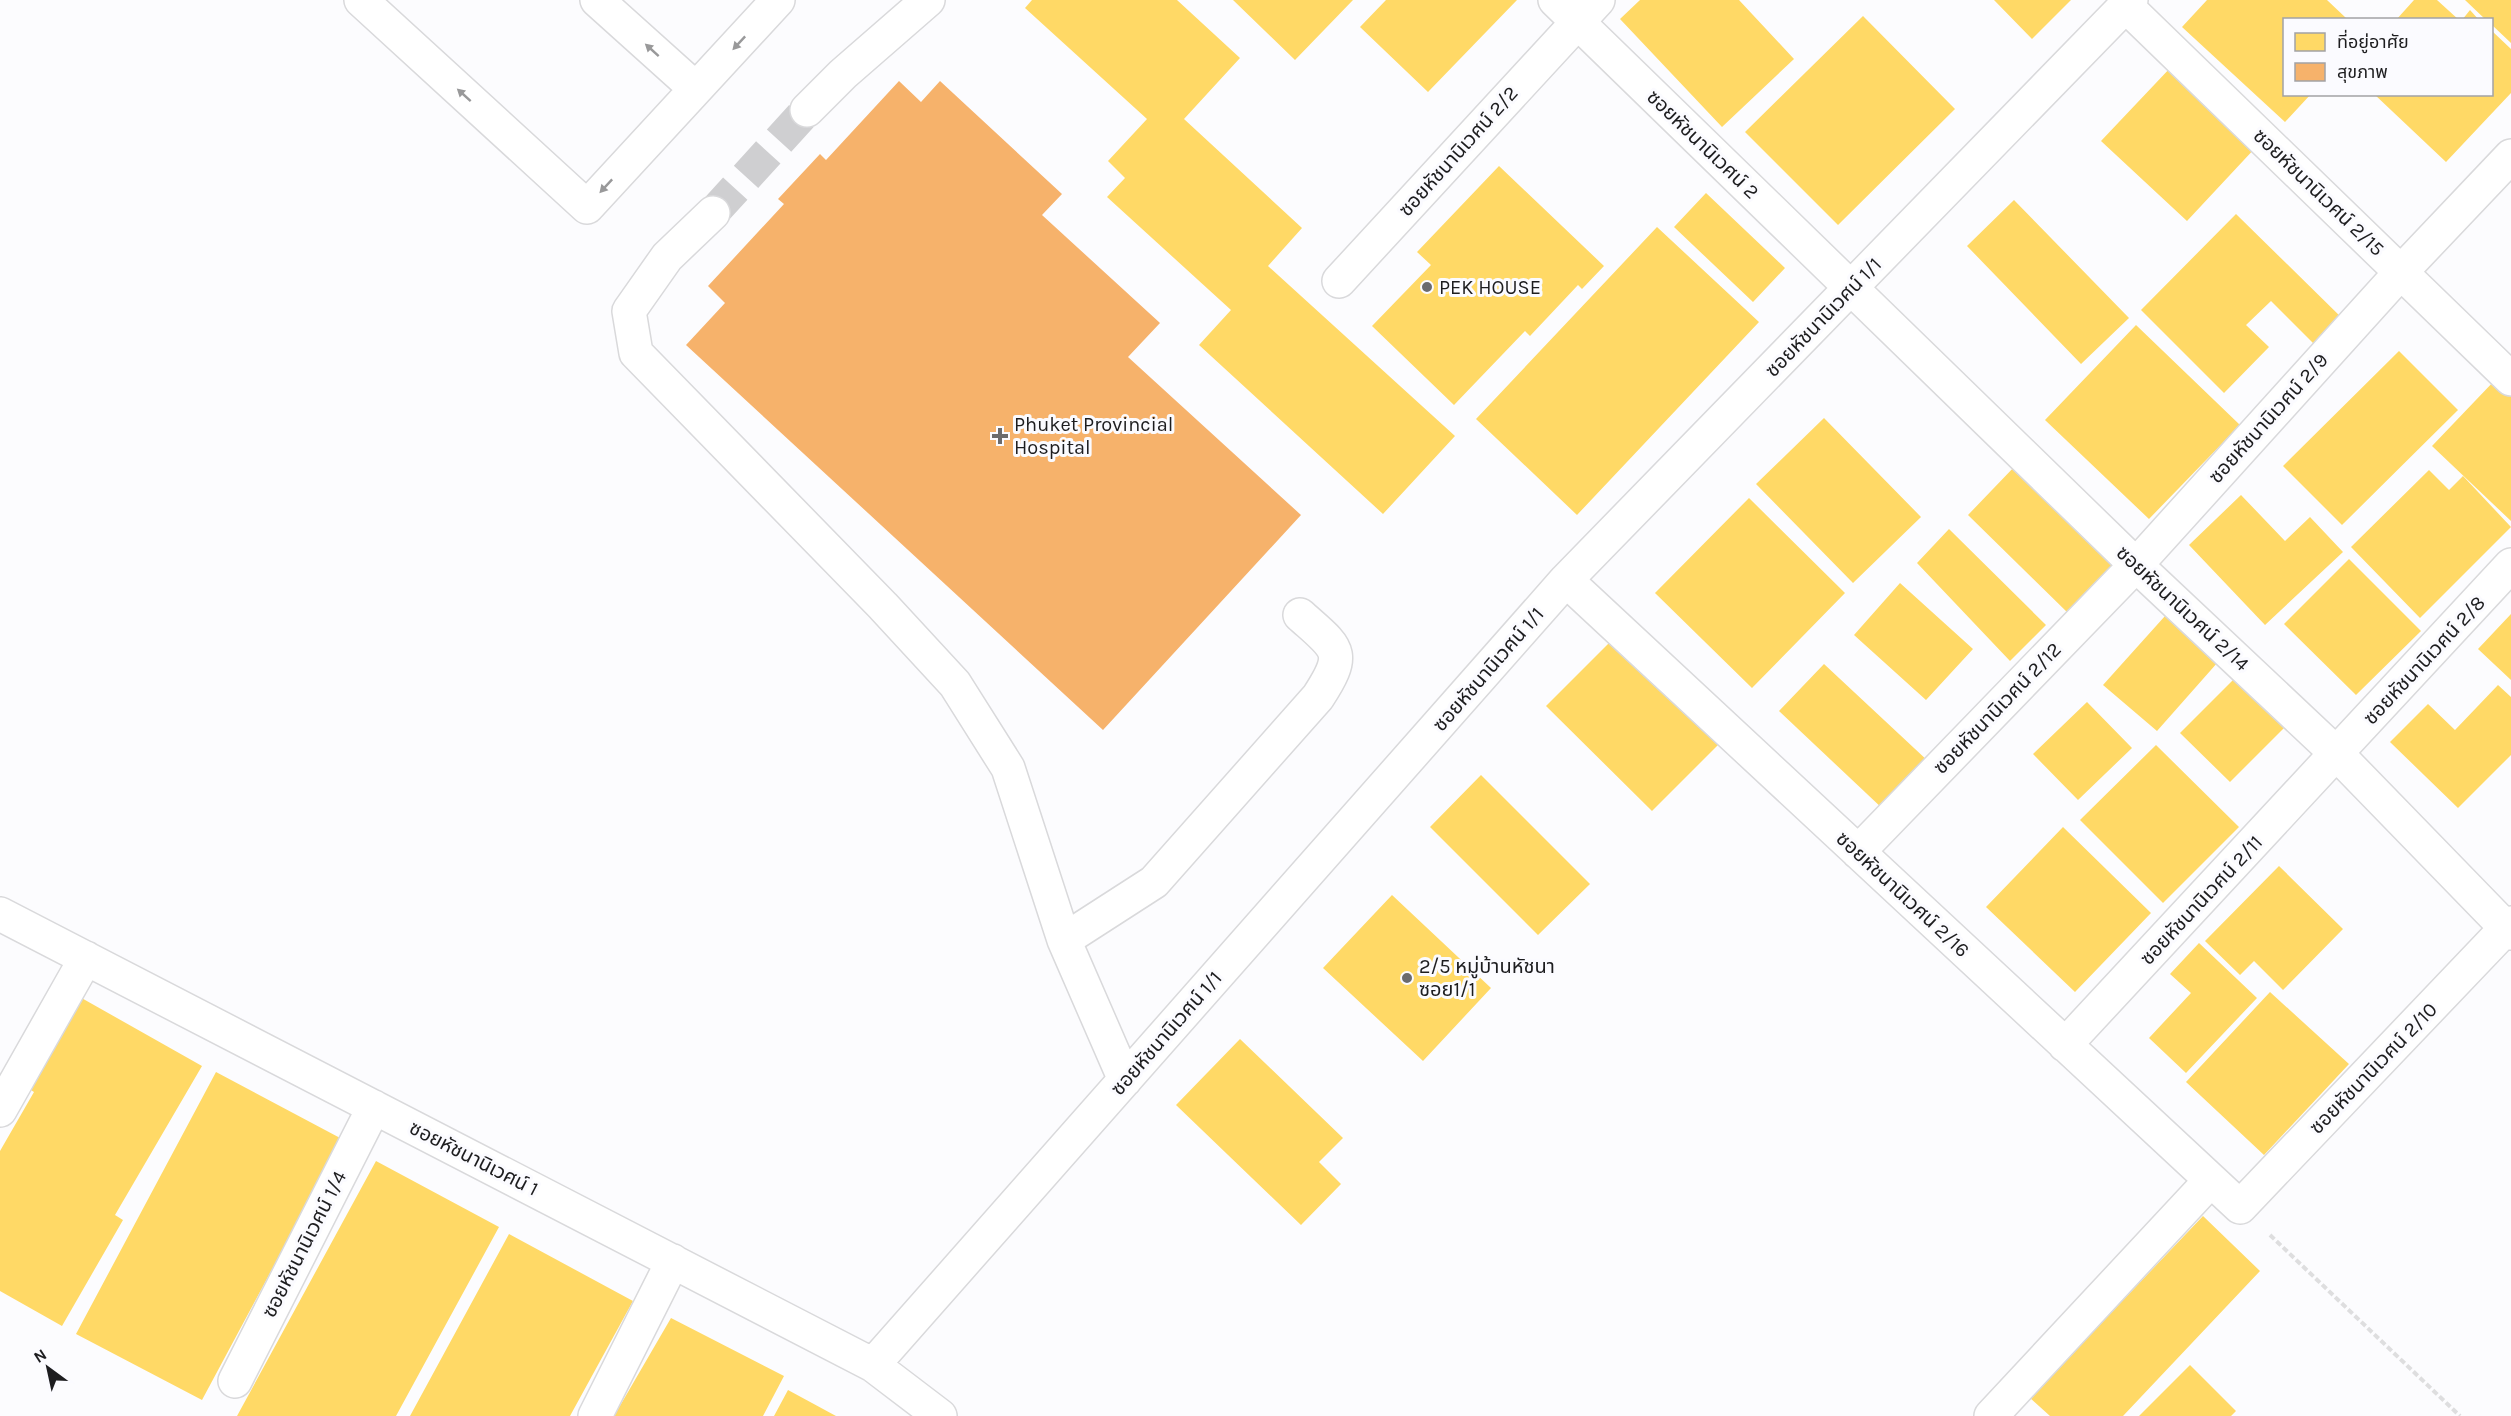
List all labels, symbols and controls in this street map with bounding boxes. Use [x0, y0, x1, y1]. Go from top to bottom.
legend [2283, 18, 2493, 96]
text: ที่อยู่อาศัย [2337, 29, 2409, 54]
one-way arrow [733, 35, 746, 50]
one-way arrow [645, 43, 660, 57]
text: สุขภาพ [2337, 61, 2388, 83]
street label: ซอยหัชนานิเวศน์ 2/2 [1394, 82, 1523, 221]
street label: ซอยหัชนานิเวศน์ 2 [1642, 85, 1763, 204]
one-way arrow [457, 88, 471, 102]
street label: ซอยหัชนานิเวศน์ 2/15 [2248, 124, 2389, 261]
one-way arrow [600, 179, 614, 193]
street label: ซอยหัชนานิเวศน์ 1/1 [1761, 253, 1886, 382]
place label: PEK HOUSE [1439, 276, 1541, 299]
marker: PEK HOUSE [1420, 280, 1434, 294]
street label: ซอยหัชนานิเวศน์ 2/9 [2204, 349, 2333, 488]
place label: Phuket Provincial Hospital [1014, 413, 1173, 459]
marker: Phuket Provincial Hospital [991, 427, 1009, 445]
street label: ซอยหัชนานิเวศน์ 2/14 [2112, 541, 2254, 676]
street label: ซอยหัชนานิเวศน์ 2/8 [2359, 591, 2490, 729]
street label: ซอยหัชนานิเวศน์ 1/1 [1428, 603, 1549, 736]
street label: ซอยหัชนานิเวศน์ 2/12 [1929, 638, 2066, 779]
street label: ซอยหัชนานิเวศน์ 2/16 [1831, 827, 1974, 962]
street label: ซอยหัชนานิเวศน์ 2/11 [2136, 831, 2267, 970]
place label: 2/5 หมู่บ้านหัชนา ซอย1/1 [1419, 955, 1555, 1001]
street label: ซอยหัชนานิเวศน์ 1/1 [1106, 967, 1227, 1100]
marker: 2/5 หมู่บ้านหัชนา ซอย1/1 [1400, 971, 1414, 985]
street label: ซอยหัชนานิเวศน์ 2/10 [2305, 998, 2442, 1139]
street label: ซอยหัชนานิเวศน์ 1 [405, 1116, 542, 1201]
street label: ซอยหัชนานิเวศน์ 1/4 [258, 1167, 351, 1321]
north arrow [18, 1338, 78, 1398]
text: N [30, 1345, 50, 1367]

